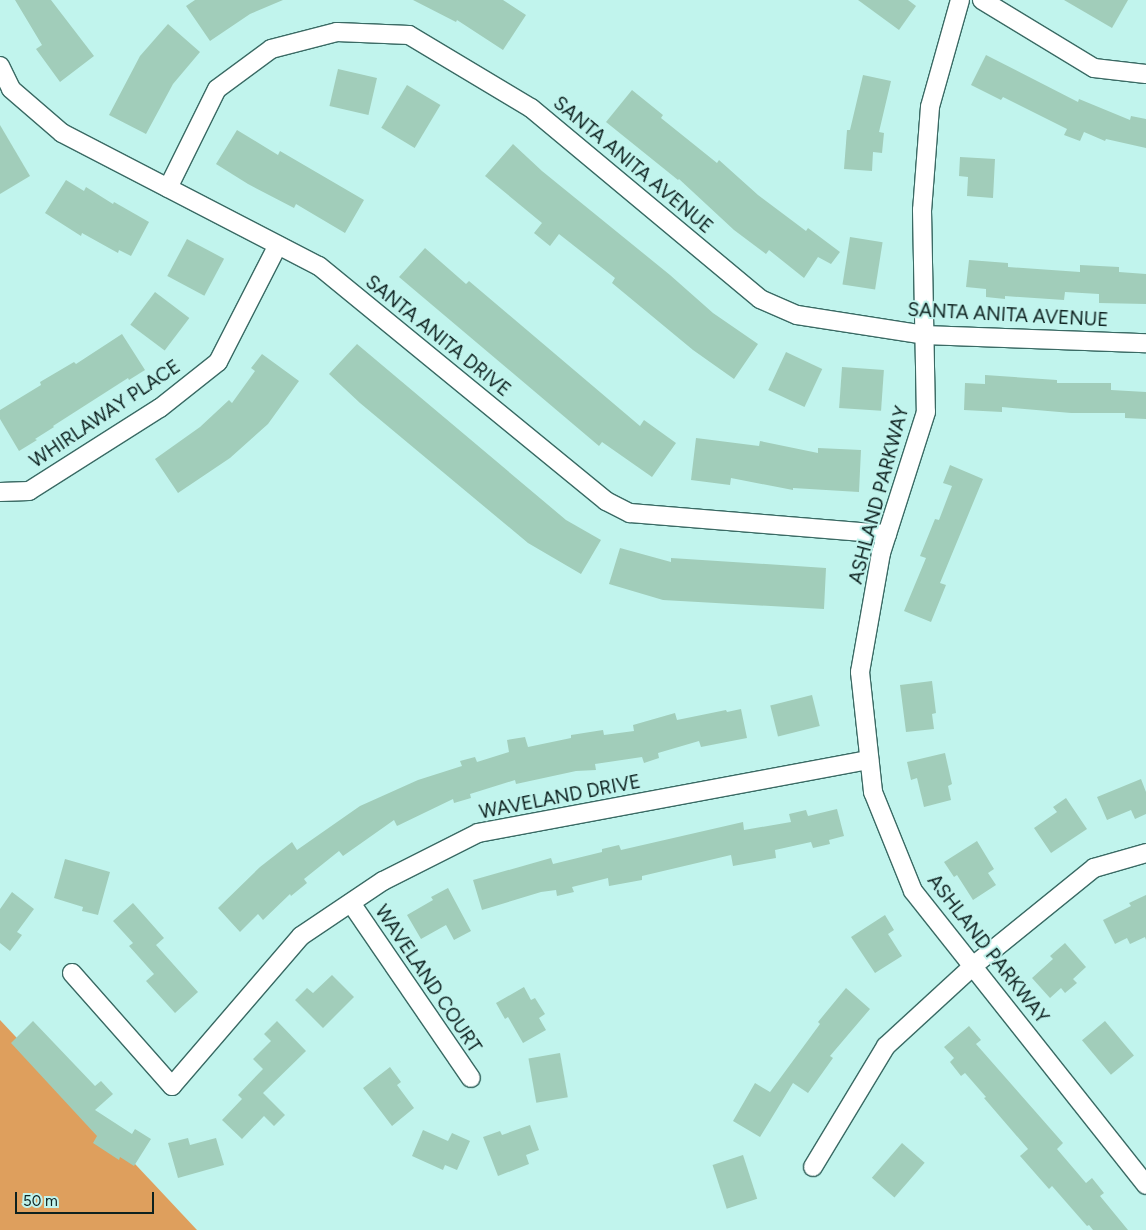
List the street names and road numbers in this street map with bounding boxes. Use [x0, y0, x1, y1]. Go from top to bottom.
street label: SANTA ANITA AVENUE [549, 92, 717, 238]
street label: SANTA ANITA DRIVE [361, 271, 515, 401]
street label: SANTA ANITA AVENUE [907, 298, 1109, 332]
street label: WHIRLAWAY PLACE [26, 355, 184, 473]
street label: ASHLAND PARKWAY [844, 404, 914, 586]
street label: WAVELAND DRIVE [477, 770, 643, 824]
street label: ASHLAND PARKWAY [923, 870, 1053, 1028]
street label: WAVELAND COURT [370, 901, 486, 1057]

